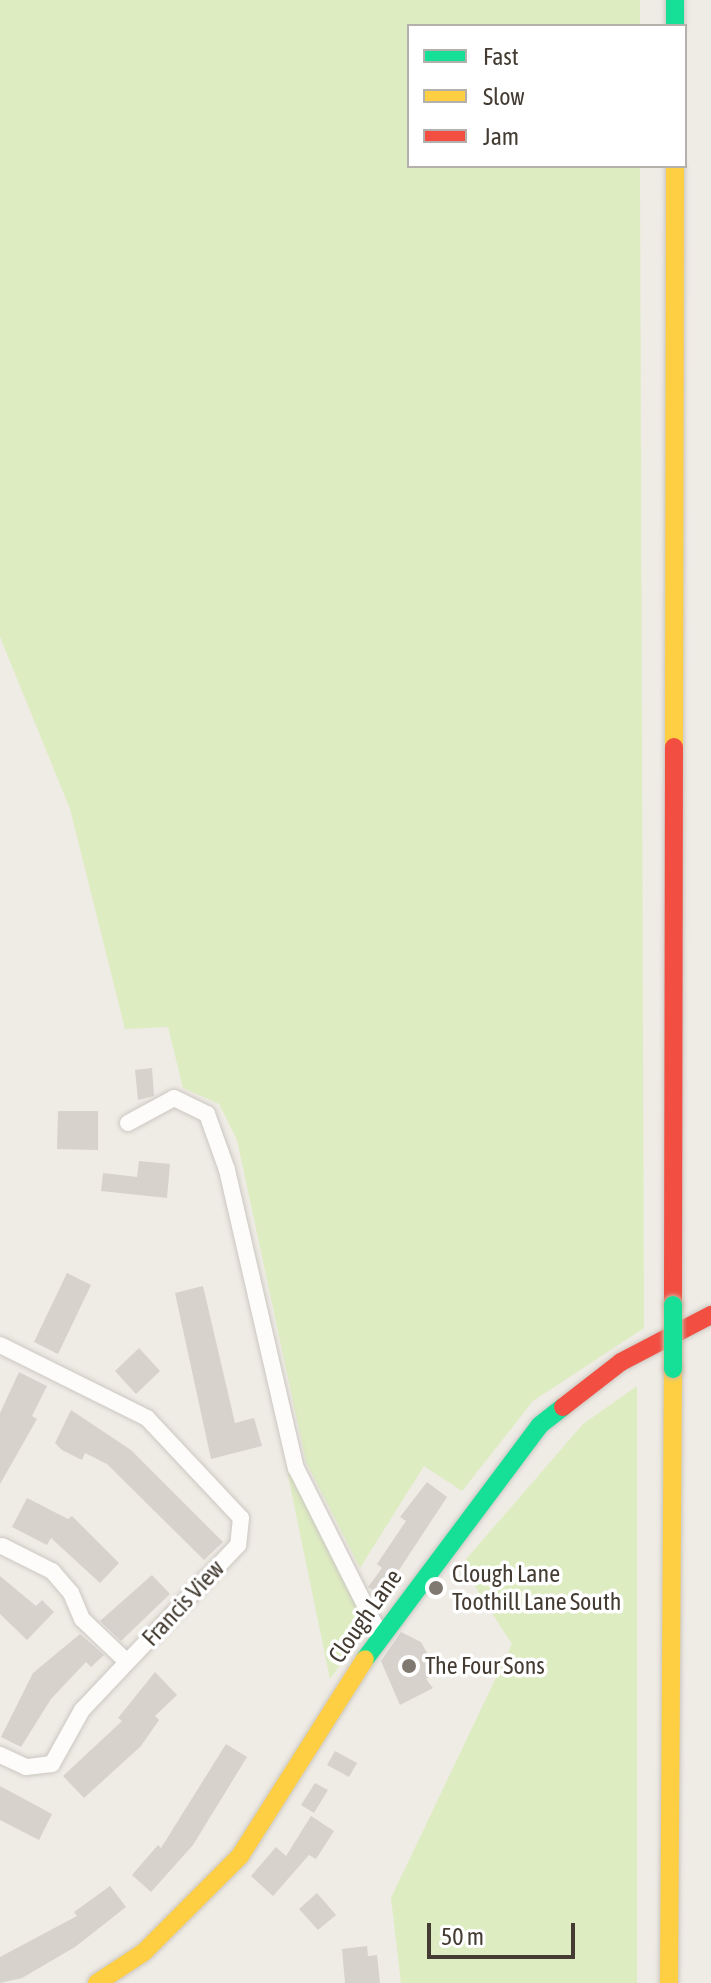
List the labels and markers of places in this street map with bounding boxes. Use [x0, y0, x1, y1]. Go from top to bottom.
place label: Clough Lane Toothill Lane South [452, 1560, 622, 1616]
marker: Clough Lane Toothill Lane South [427, 1579, 445, 1597]
place label: The Four Sons [425, 1652, 545, 1680]
marker: The Four Sons [400, 1657, 418, 1675]

